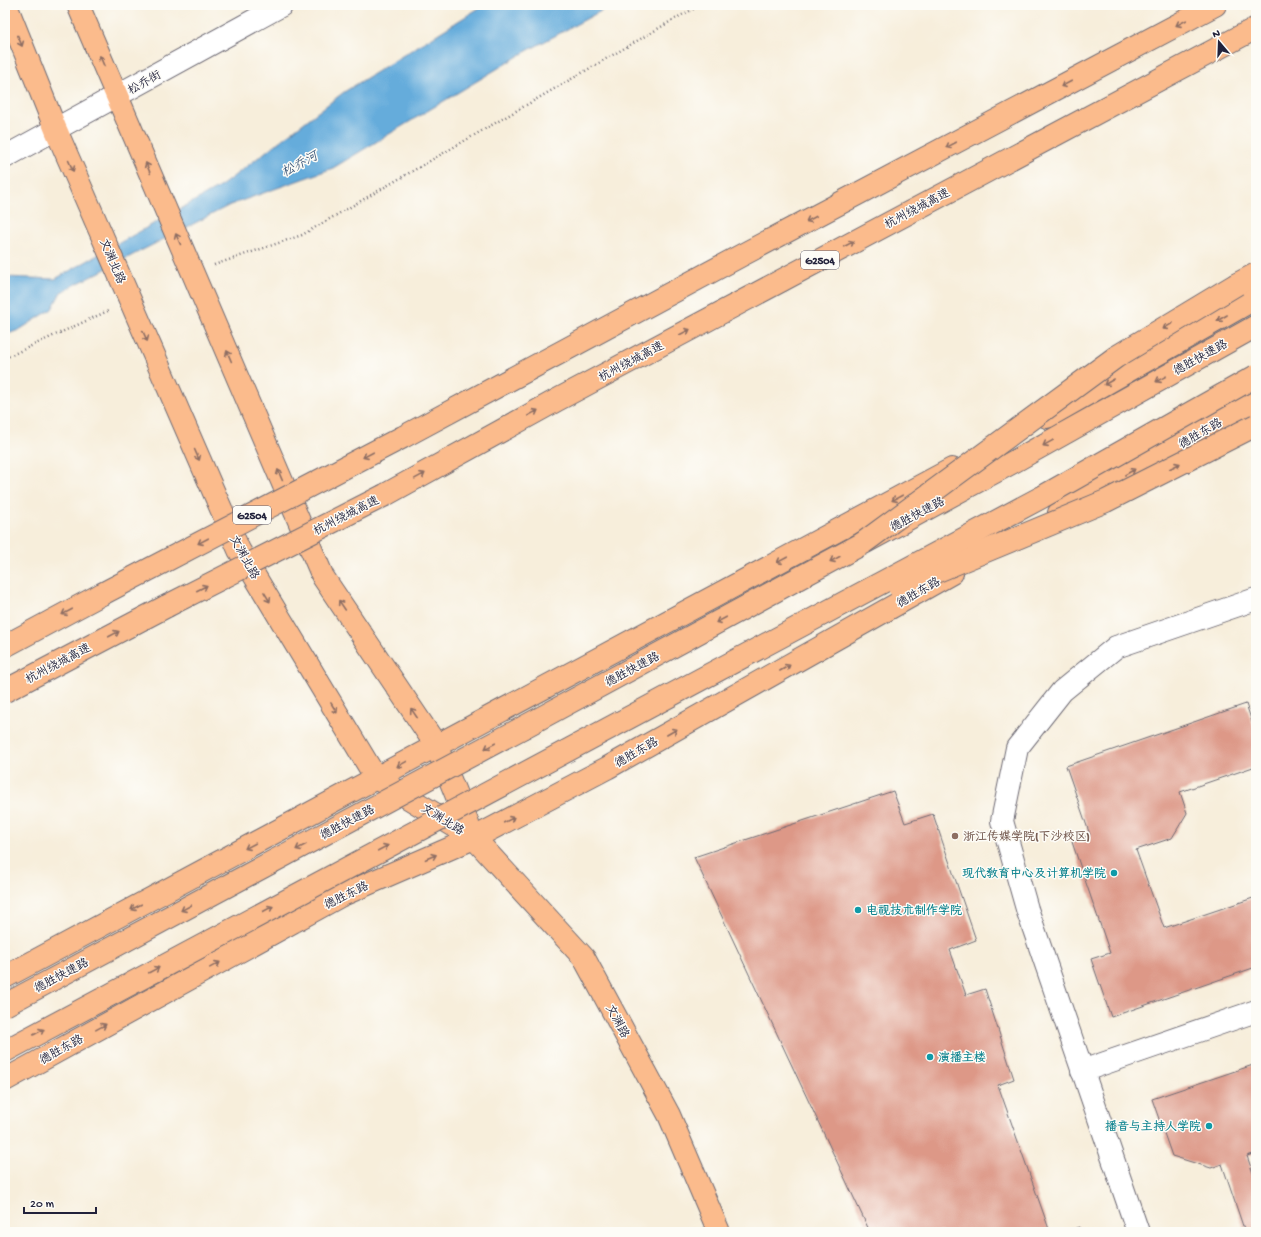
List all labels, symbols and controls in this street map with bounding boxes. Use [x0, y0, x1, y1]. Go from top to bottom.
one-way arrow [1175, 20, 1187, 28]
north arrow [1199, 22, 1239, 62]
text: N [1211, 28, 1222, 41]
one-way arrow [17, 35, 25, 47]
one-way arrow [98, 55, 105, 67]
street label: 松乔街 [125, 67, 164, 99]
one-way arrow [1060, 81, 1072, 88]
one-way arrow [945, 142, 957, 149]
water label: 松乔河 [279, 148, 323, 181]
one-way arrow [68, 159, 76, 171]
one-way arrow [144, 163, 151, 175]
street label: 杭州绕城高速 [882, 185, 953, 233]
one-way arrow [806, 215, 818, 223]
one-way arrow [174, 233, 181, 245]
street label: 文渊北路 [95, 237, 128, 287]
one-way arrow [843, 240, 855, 248]
road number: G2504 [801, 251, 839, 269]
one-way arrow [1216, 314, 1228, 322]
one-way arrow [1162, 323, 1174, 331]
one-way arrow [679, 328, 691, 335]
one-way arrow [142, 330, 149, 342]
street label: 德胜快速路 [1170, 336, 1231, 379]
street label: 杭州绕城高速 [596, 338, 667, 386]
one-way arrow [224, 350, 232, 362]
one-way arrow [1155, 376, 1167, 384]
one-way arrow [1103, 378, 1115, 386]
one-way arrow [527, 409, 539, 416]
street label: 德胜东路 [1176, 415, 1225, 453]
one-way arrow [1042, 439, 1054, 447]
one-way arrow [194, 449, 202, 461]
one-way arrow [362, 452, 374, 459]
one-way arrow [1169, 462, 1181, 469]
one-way arrow [1124, 468, 1136, 476]
one-way arrow [275, 470, 283, 482]
one-way arrow [413, 472, 425, 479]
street label: 杭州绕城高速 [311, 492, 382, 539]
street label: 德胜快速路 [887, 494, 948, 536]
one-way arrow [891, 495, 903, 503]
road number: G2504 [233, 506, 271, 524]
street label: 文渊北路 [225, 533, 262, 582]
one-way arrow [198, 538, 210, 545]
one-way arrow [829, 555, 841, 563]
one-way arrow [777, 557, 789, 564]
street label: 德胜东路 [894, 574, 943, 612]
one-way arrow [196, 584, 208, 592]
one-way arrow [263, 591, 271, 602]
one-way arrow [338, 600, 346, 611]
one-way arrow [61, 609, 73, 617]
one-way arrow [715, 617, 727, 625]
one-way arrow [108, 630, 120, 637]
street label: 杭州绕城高速 [23, 640, 94, 688]
street label: 德胜快速路 [602, 649, 663, 691]
one-way arrow [779, 663, 791, 671]
one-way arrow [330, 702, 338, 713]
one-way arrow [410, 708, 418, 719]
one-way arrow [666, 727, 678, 735]
street label: 德胜东路 [612, 734, 661, 772]
one-way arrow [484, 742, 496, 750]
one-way arrow [396, 761, 408, 769]
street label: 文渊北路 [418, 801, 467, 839]
street label: 德胜快速路 [317, 802, 378, 844]
one-way arrow [502, 816, 514, 823]
place label: 浙江传媒学院(下沙校区) [963, 829, 1090, 845]
marker: 浙江传媒学院(下沙校区) [950, 831, 960, 841]
one-way arrow [244, 842, 256, 850]
one-way arrow [295, 843, 307, 851]
one-way arrow [377, 844, 389, 851]
one-way arrow [424, 853, 436, 860]
place label: 现代教育中心及计算机学院 [962, 866, 1106, 882]
marker: 现代教育中心及计算机学院 [1109, 868, 1119, 878]
street label: 德胜东路 [321, 878, 372, 914]
place label: 电视技术制作学院 [866, 903, 962, 919]
one-way arrow [130, 904, 142, 911]
one-way arrow [181, 905, 193, 912]
one-way arrow [262, 905, 274, 912]
marker: 电视技术制作学院 [853, 905, 863, 915]
street label: 德胜快速路 [31, 955, 92, 997]
one-way arrow [208, 961, 220, 968]
one-way arrow [148, 966, 160, 974]
street label: 文渊路 [602, 1002, 632, 1041]
one-way arrow [94, 1023, 106, 1031]
one-way arrow [33, 1028, 45, 1035]
street label: 德胜东路 [37, 1031, 86, 1069]
place label: 演播主楼 [938, 1051, 986, 1066]
marker: 演播主楼 [925, 1052, 935, 1062]
place label: 播音与主持人学院 [1105, 1119, 1201, 1135]
marker: 播音与主持人学院 [1204, 1121, 1214, 1131]
scale bar [24, 1189, 96, 1215]
text: 20 m [30, 1198, 55, 1212]

